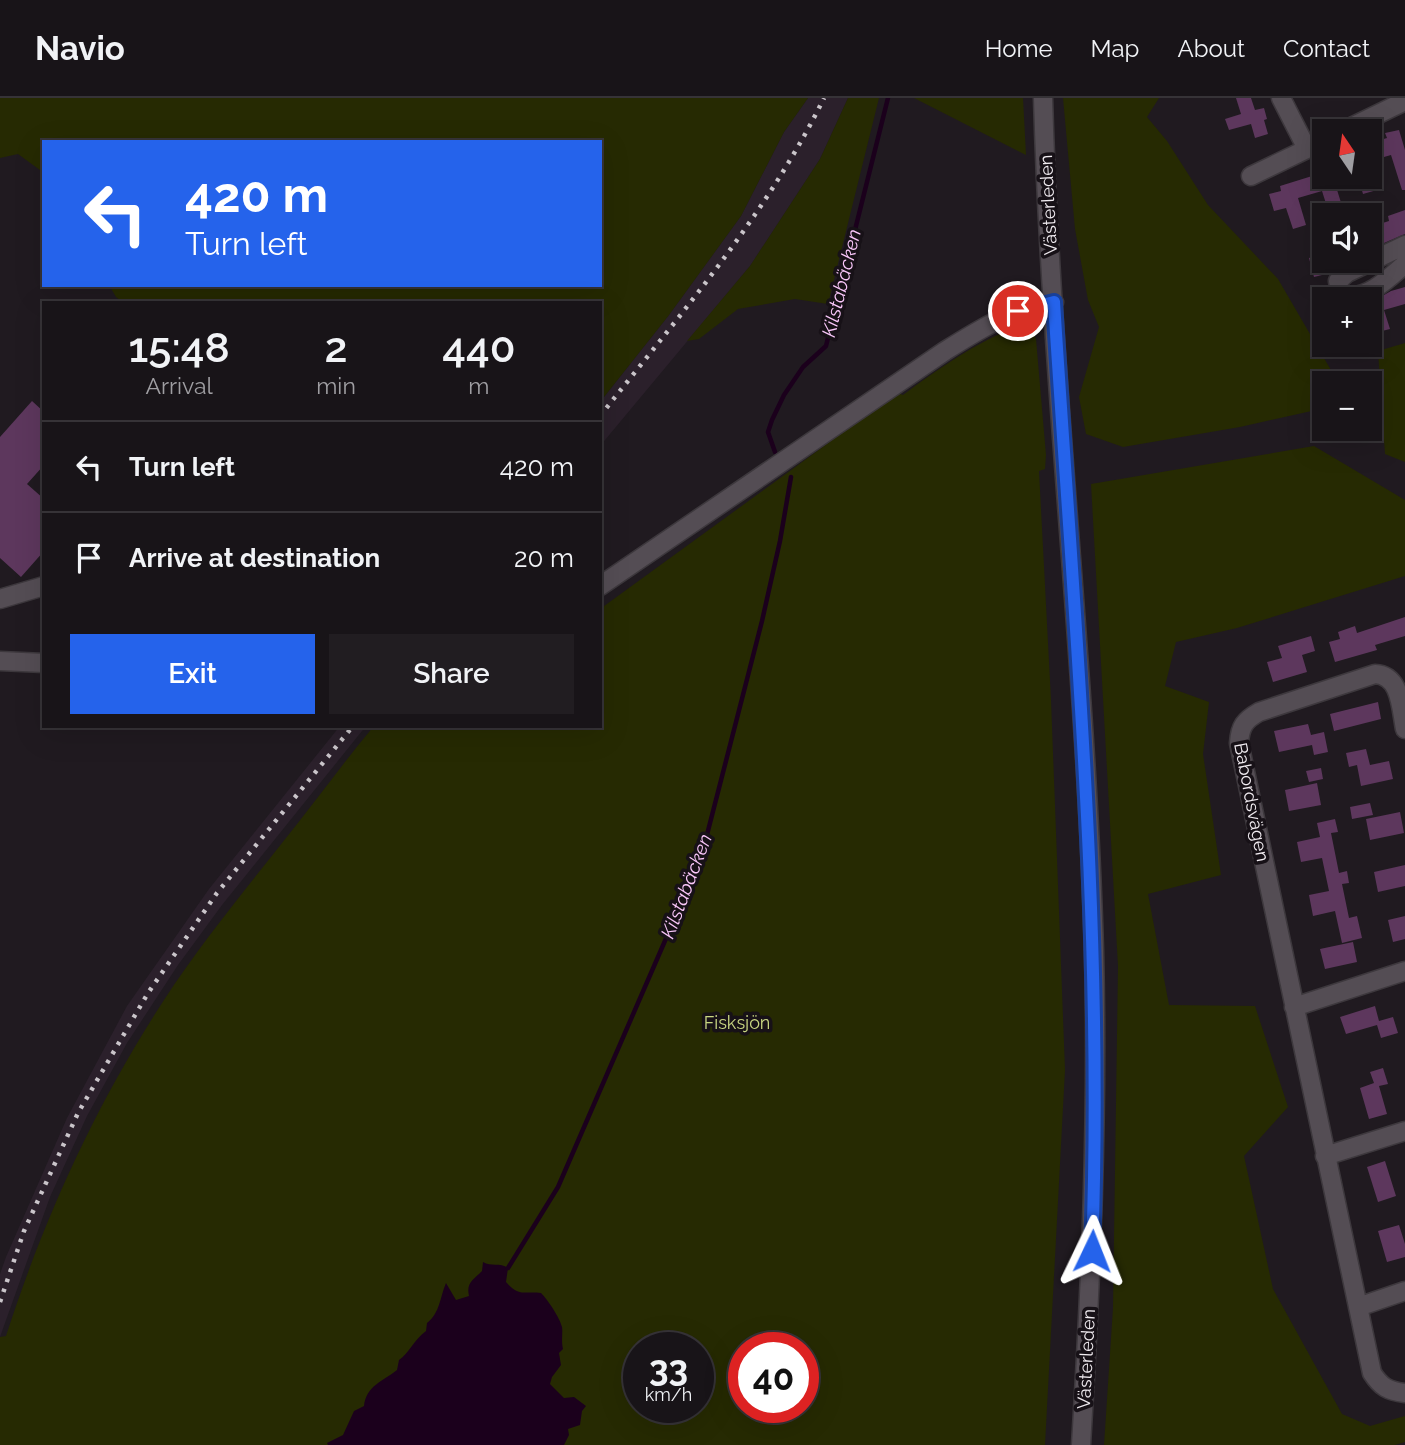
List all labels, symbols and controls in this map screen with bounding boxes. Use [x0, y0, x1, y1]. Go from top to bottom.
text: Navio [35, 29, 125, 68]
text: Home [985, 34, 1053, 63]
text: Map [1091, 34, 1139, 63]
text: About [1177, 34, 1245, 63]
text: Contact [1283, 34, 1370, 63]
north arrow [1312, 119, 1382, 189]
map controls [1312, 119, 1382, 441]
street label: Västerleden [1035, 154, 1061, 256]
text: 420 m [185, 166, 328, 223]
icon: left [70, 168, 161, 259]
button: sound [1312, 203, 1382, 273]
text: Turn left [185, 225, 307, 262]
water label: Kilstabäcken [817, 227, 865, 339]
pin [988, 281, 1048, 341]
button: + [1312, 287, 1382, 357]
icon: arrive [999, 292, 1037, 330]
text: 15:48 [129, 323, 230, 372]
text: 2 [324, 323, 348, 372]
text: 440 [442, 323, 515, 372]
button: − [1312, 371, 1382, 441]
text: Arrival [145, 372, 213, 399]
text: min [316, 372, 356, 399]
text: m [468, 372, 489, 399]
icon: left [70, 448, 108, 486]
text: Turn left [129, 452, 235, 482]
text: 420 m [500, 452, 574, 482]
icon: arrive [70, 539, 108, 577]
text: Arrive at destination [129, 543, 380, 573]
text: 20 m [514, 543, 574, 573]
button: Exit [70, 634, 315, 714]
button: Share [329, 634, 574, 714]
street label: Babordsvägen [1230, 741, 1274, 863]
water label: Kilstabäcken [656, 831, 716, 941]
park label: Fisksjön [704, 1012, 770, 1033]
position arrow [1055, 1214, 1129, 1288]
street label: Västerleden [1073, 1308, 1099, 1410]
speed limit sign: 40 [728, 1332, 819, 1423]
text: 33 [649, 1348, 688, 1389]
text: km/h [645, 1384, 692, 1405]

